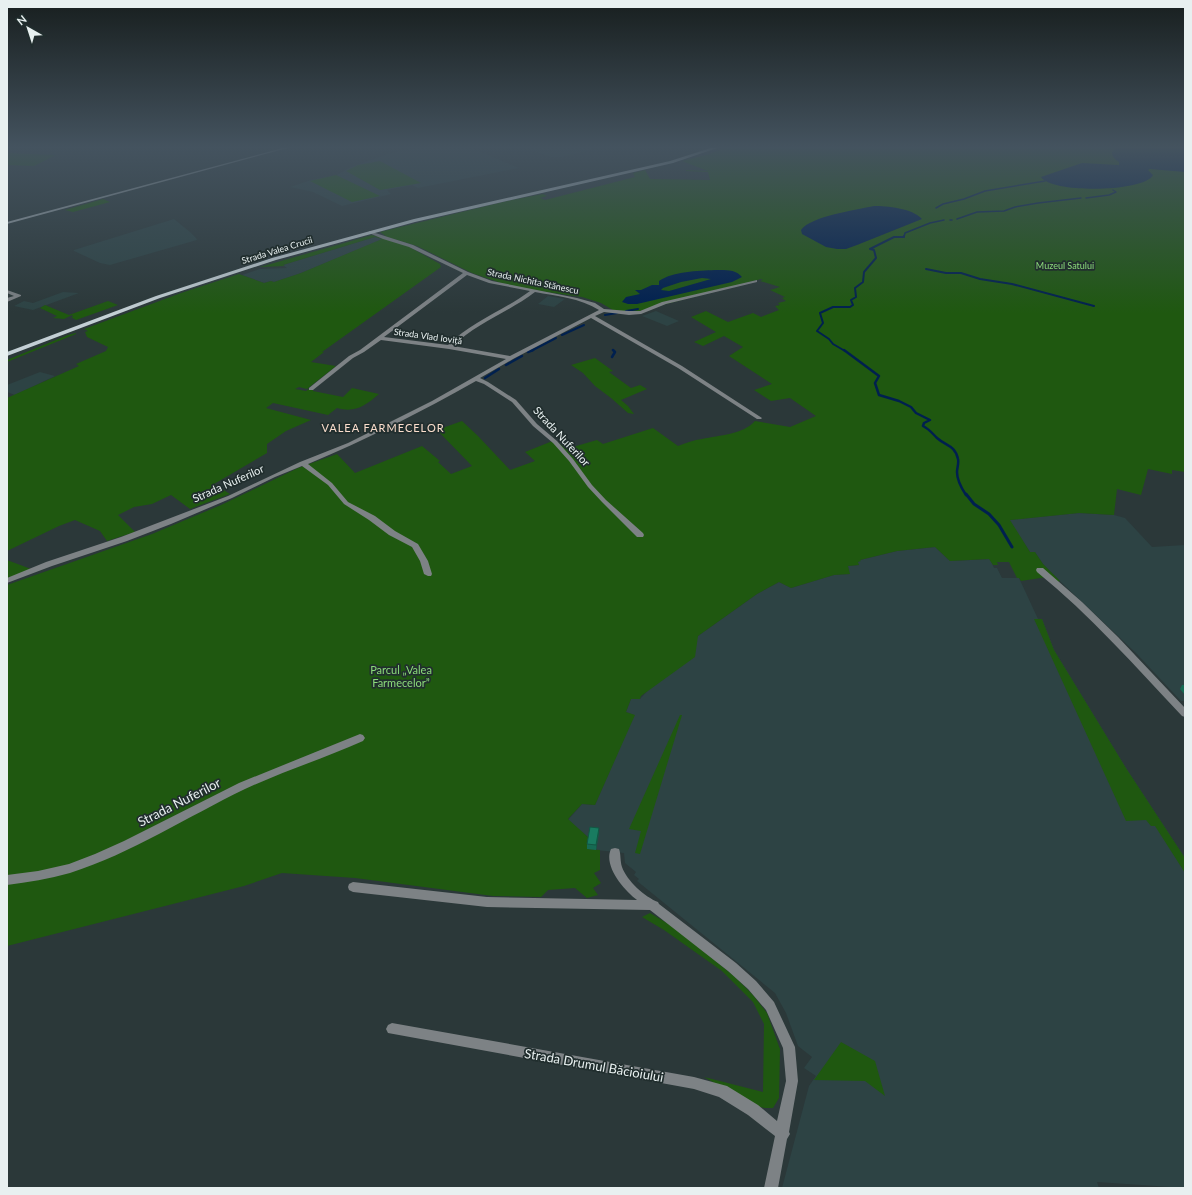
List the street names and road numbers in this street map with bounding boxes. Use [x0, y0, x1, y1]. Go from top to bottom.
street label: Strada Valea Crucii [240, 234, 314, 266]
street label: Strada Nichita Stănescu [486, 266, 580, 296]
street label: Strada Vlad Ioviță [393, 326, 463, 346]
street label: Strada Nuferilor [531, 403, 593, 469]
street label: Strada Nuferilor [190, 461, 266, 505]
street label: Strada Nuferilor [135, 774, 223, 830]
street label: Strada Drumul Băcioiului [523, 1045, 665, 1085]

